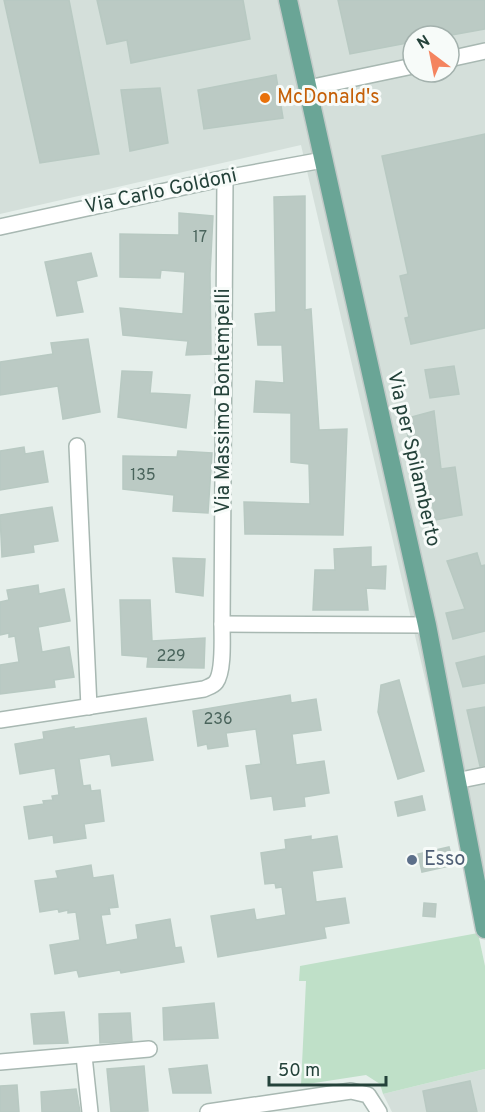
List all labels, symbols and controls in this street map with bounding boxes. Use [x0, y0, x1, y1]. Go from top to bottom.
north arrow [401, 24, 461, 84]
text: N [414, 31, 434, 55]
place label: McDonald's [277, 85, 380, 111]
marker: McDonald's [258, 91, 272, 105]
street label: Via Carlo Goldoni [83, 163, 239, 221]
house number: 17 [193, 228, 207, 248]
street label: Via Massimo Bontempelli [211, 288, 237, 514]
street label: Via per Spilamberto [380, 369, 446, 549]
house number: 135 [130, 466, 156, 486]
house number: 229 [156, 647, 186, 667]
house number: 236 [204, 710, 232, 730]
place label: Esso [424, 847, 465, 873]
marker: Esso [405, 853, 419, 867]
scale bar [269, 1049, 386, 1087]
text: 50 m [278, 1060, 320, 1083]

